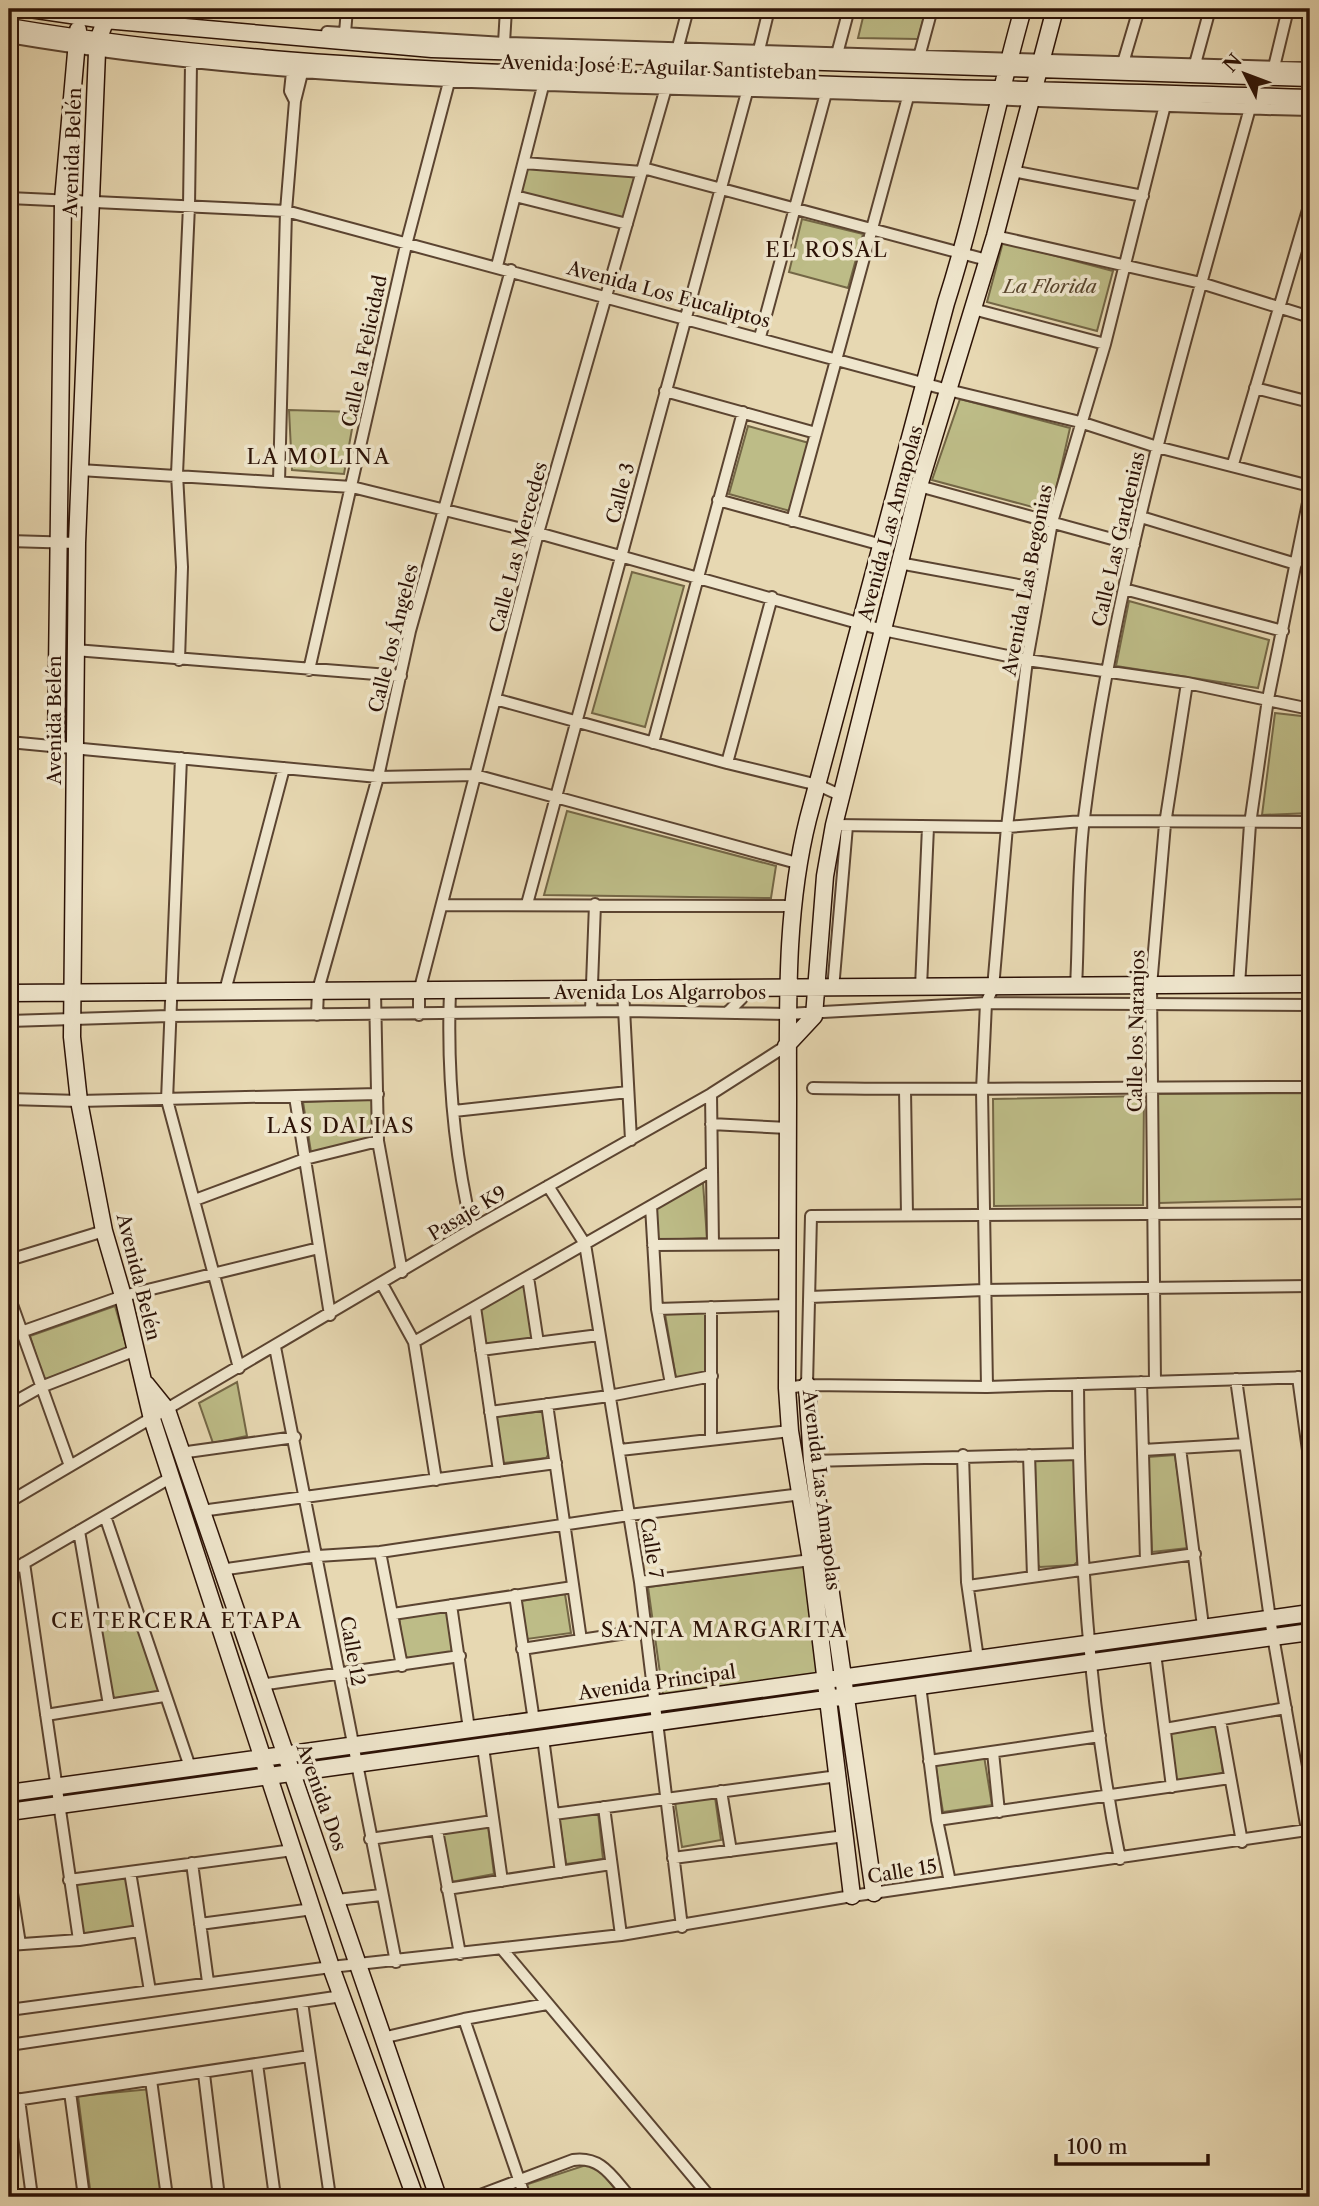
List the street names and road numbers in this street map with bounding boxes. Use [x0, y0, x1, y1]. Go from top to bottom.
street label: Avenida José E. Aguilar Santisteban [499, 50, 818, 85]
street label: Avenida Belén [59, 87, 86, 218]
street label: Avenida Los Eucaliptos [564, 256, 773, 333]
street label: Calle la Felicidad [337, 273, 392, 429]
street label: Avenida Las Amapolas [853, 423, 928, 624]
street label: Calle Las Gardenias [1087, 449, 1150, 629]
street label: Calle Las Mercedes [485, 459, 552, 635]
street label: Calle 3 [601, 460, 640, 526]
street label: Avenida Las Begonias [997, 482, 1057, 679]
street label: Calle los Ángeles [364, 561, 423, 715]
street label: Avenida Belén [43, 655, 66, 786]
street label: Calle los Naranjos [1124, 949, 1149, 1113]
street label: Avenida Los Algarrobos [553, 981, 766, 1004]
street label: Pasaje K9 [424, 1181, 511, 1246]
street label: Avenida Belén [111, 1211, 165, 1343]
street label: Avenida Las Amapolas [798, 1388, 845, 1591]
street label: Calle 7 [635, 1516, 668, 1581]
street label: Calle 12 [335, 1614, 370, 1688]
street label: Avenida Principal [576, 1660, 738, 1705]
street label: Avenida Dos [291, 1739, 352, 1854]
street label: Calle 15 [866, 1855, 938, 1888]

